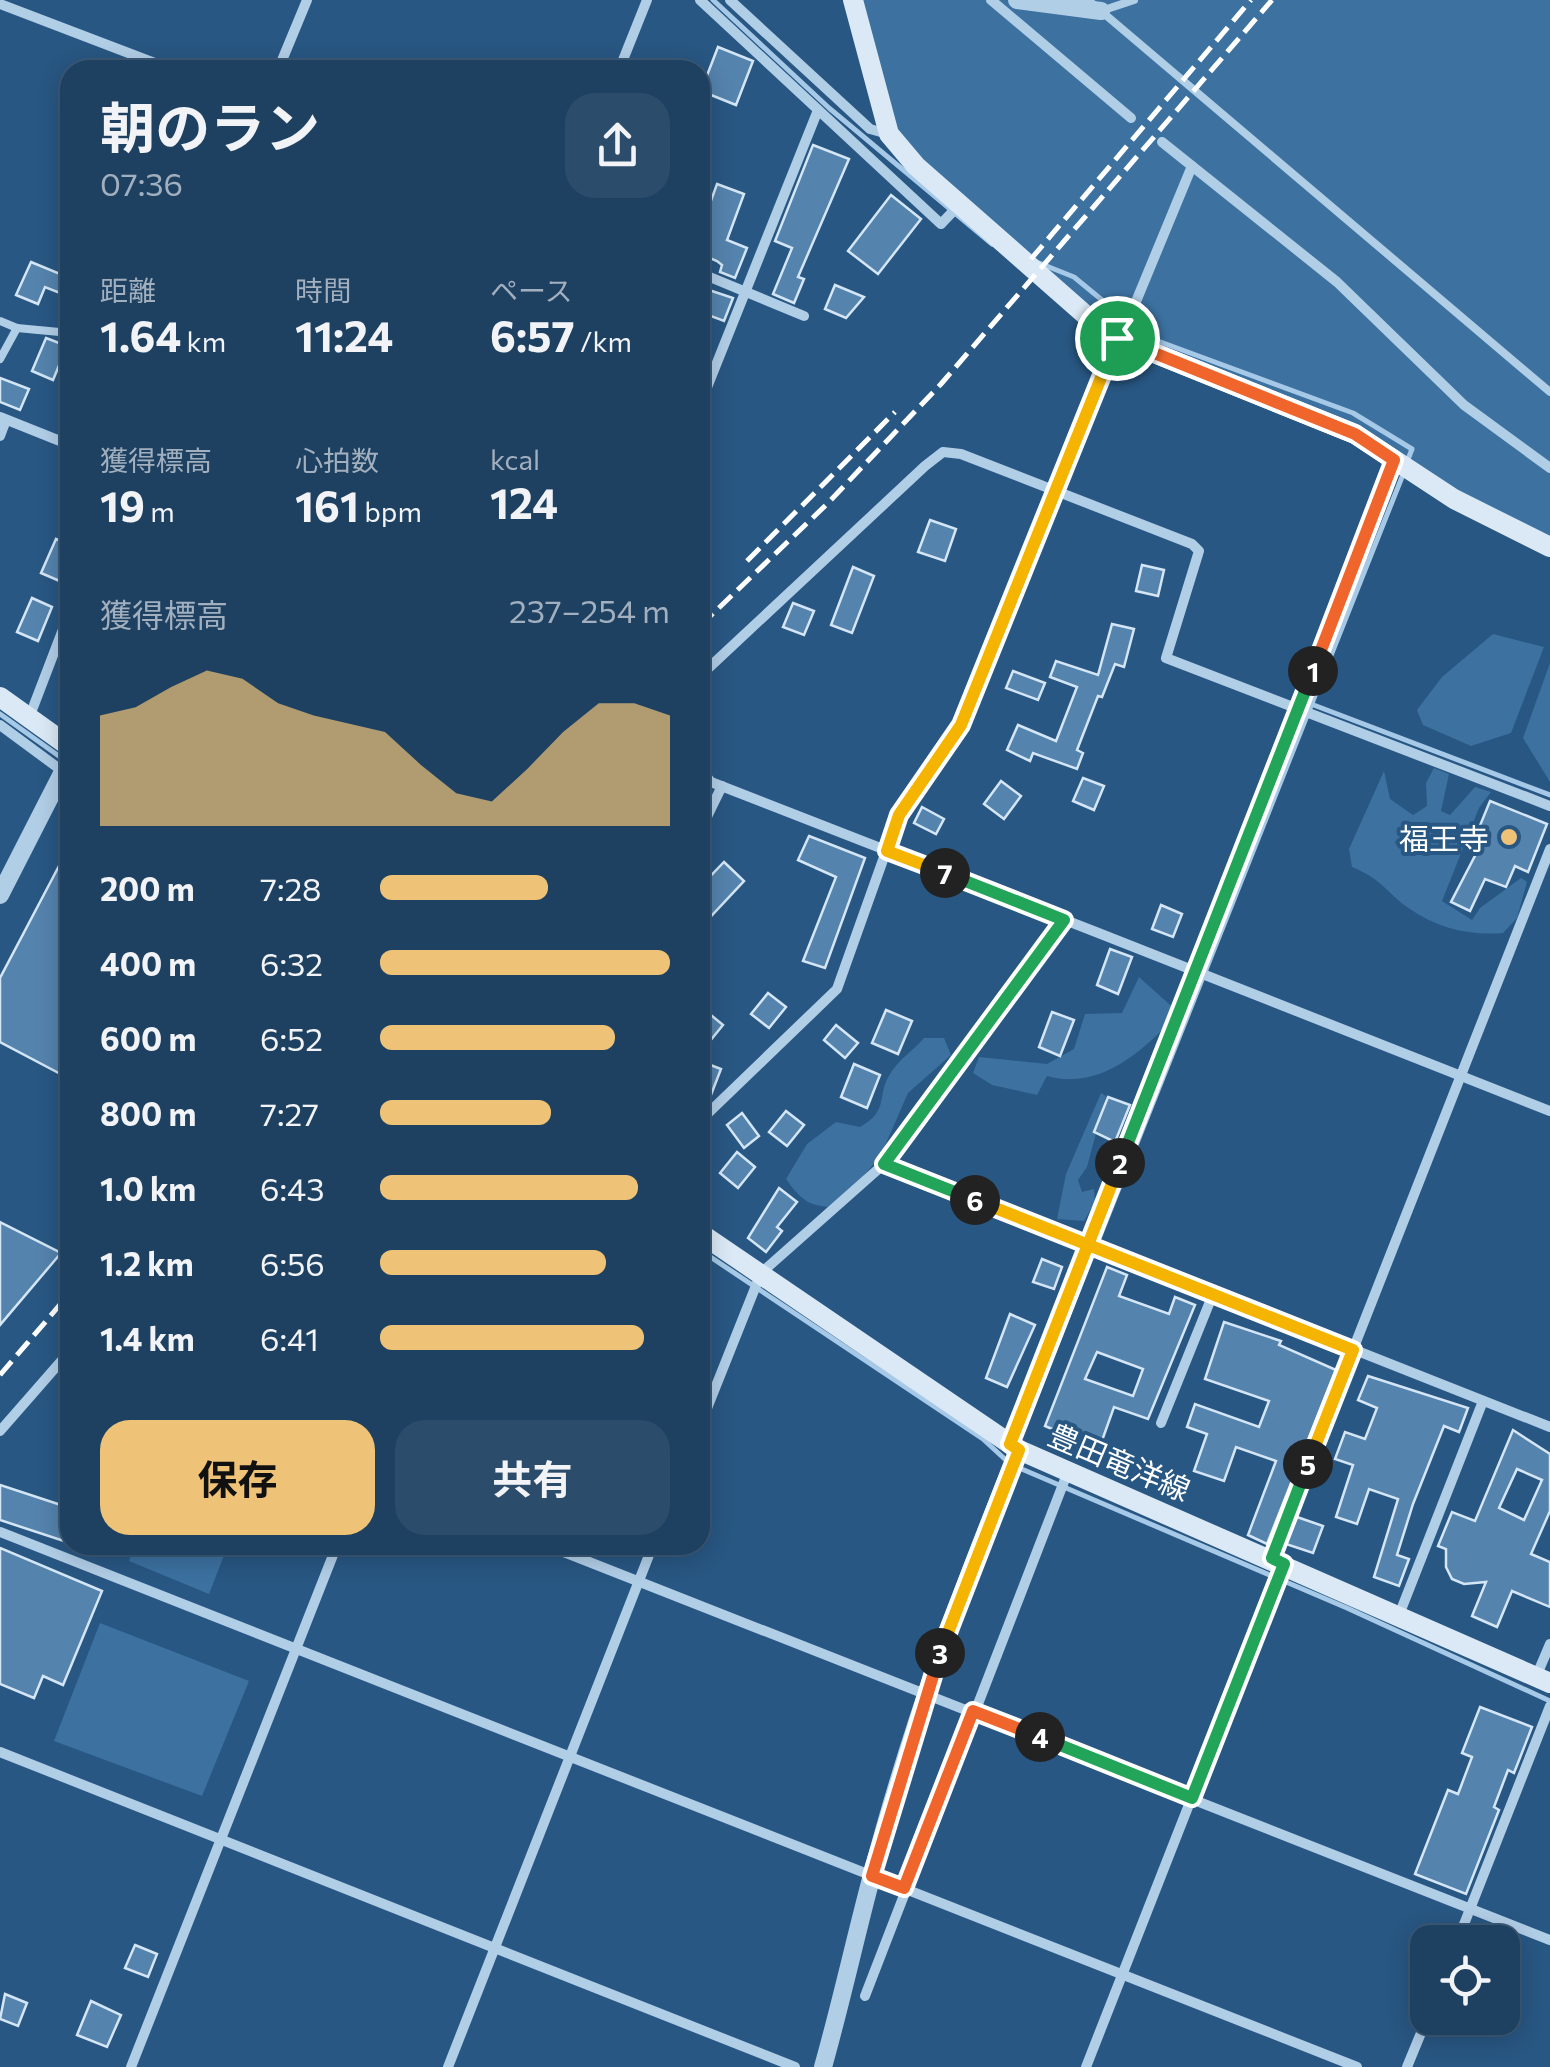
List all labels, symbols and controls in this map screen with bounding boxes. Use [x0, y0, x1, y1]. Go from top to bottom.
text: 朝のラン [100, 92, 320, 159]
button: share [565, 93, 670, 198]
text: 07:36 [100, 163, 183, 203]
text: 距離 [100, 273, 156, 307]
text: 時間 [295, 273, 351, 307]
text: ペース [490, 273, 573, 307]
pin [1075, 296, 1160, 381]
text: 1.64 [100, 309, 181, 361]
text: 11:24 [295, 309, 393, 361]
text: 6:57 [490, 309, 575, 361]
icon: arrive [1090, 311, 1145, 366]
text: km [181, 324, 226, 358]
text: /km [575, 324, 632, 358]
text: kcal [490, 442, 540, 476]
text: 獲得標高 [100, 443, 212, 477]
text: 心拍数 [295, 443, 379, 477]
text: 124 [490, 476, 558, 528]
text: 19 [100, 479, 145, 531]
text: 161 [295, 479, 359, 531]
text: m [145, 494, 175, 528]
text: bpm [359, 494, 422, 528]
text: 237–254 m [509, 590, 670, 630]
text: 獲得標高 [100, 594, 228, 634]
pin: 1 [1288, 646, 1338, 696]
text: 1 [1307, 654, 1319, 688]
place label: 福王寺 [1399, 819, 1489, 856]
marker: 福王寺 [1498, 826, 1520, 848]
pin: 7 [920, 848, 970, 898]
text: 7 [937, 856, 953, 890]
text: 200 m [100, 868, 195, 908]
text: 7:28 [260, 868, 322, 908]
text: 400 m [100, 943, 196, 983]
text: 6:32 [260, 943, 323, 983]
text: 600 m [100, 1018, 196, 1058]
text: 6:52 [260, 1018, 323, 1058]
text: 800 m [100, 1093, 196, 1133]
text: 7:27 [260, 1093, 319, 1133]
pin: 2 [1095, 1138, 1145, 1188]
text: 2 [1112, 1146, 1128, 1180]
text: 1.0 km [100, 1168, 196, 1208]
text: 6:43 [260, 1168, 324, 1208]
pin: 6 [950, 1175, 1000, 1225]
text: 6 [966, 1183, 984, 1217]
text: 1.2 km [100, 1243, 194, 1283]
text: 6:56 [260, 1243, 325, 1283]
text: 1.4 km [100, 1318, 195, 1358]
text: 6:41 [260, 1318, 319, 1358]
street label: 豊田竜洋線 [1044, 1415, 1196, 1507]
button: 保存 [100, 1420, 375, 1535]
button: 共有 [395, 1420, 670, 1535]
pin: 5 [1283, 1439, 1333, 1489]
text: 5 [1300, 1447, 1316, 1481]
pin: 3 [915, 1628, 965, 1678]
text: 3 [932, 1636, 948, 1670]
pin: 4 [1015, 1712, 1065, 1762]
text: 4 [1031, 1720, 1049, 1754]
map controls [1410, 1925, 1520, 2035]
button: locate [1410, 1925, 1520, 2035]

